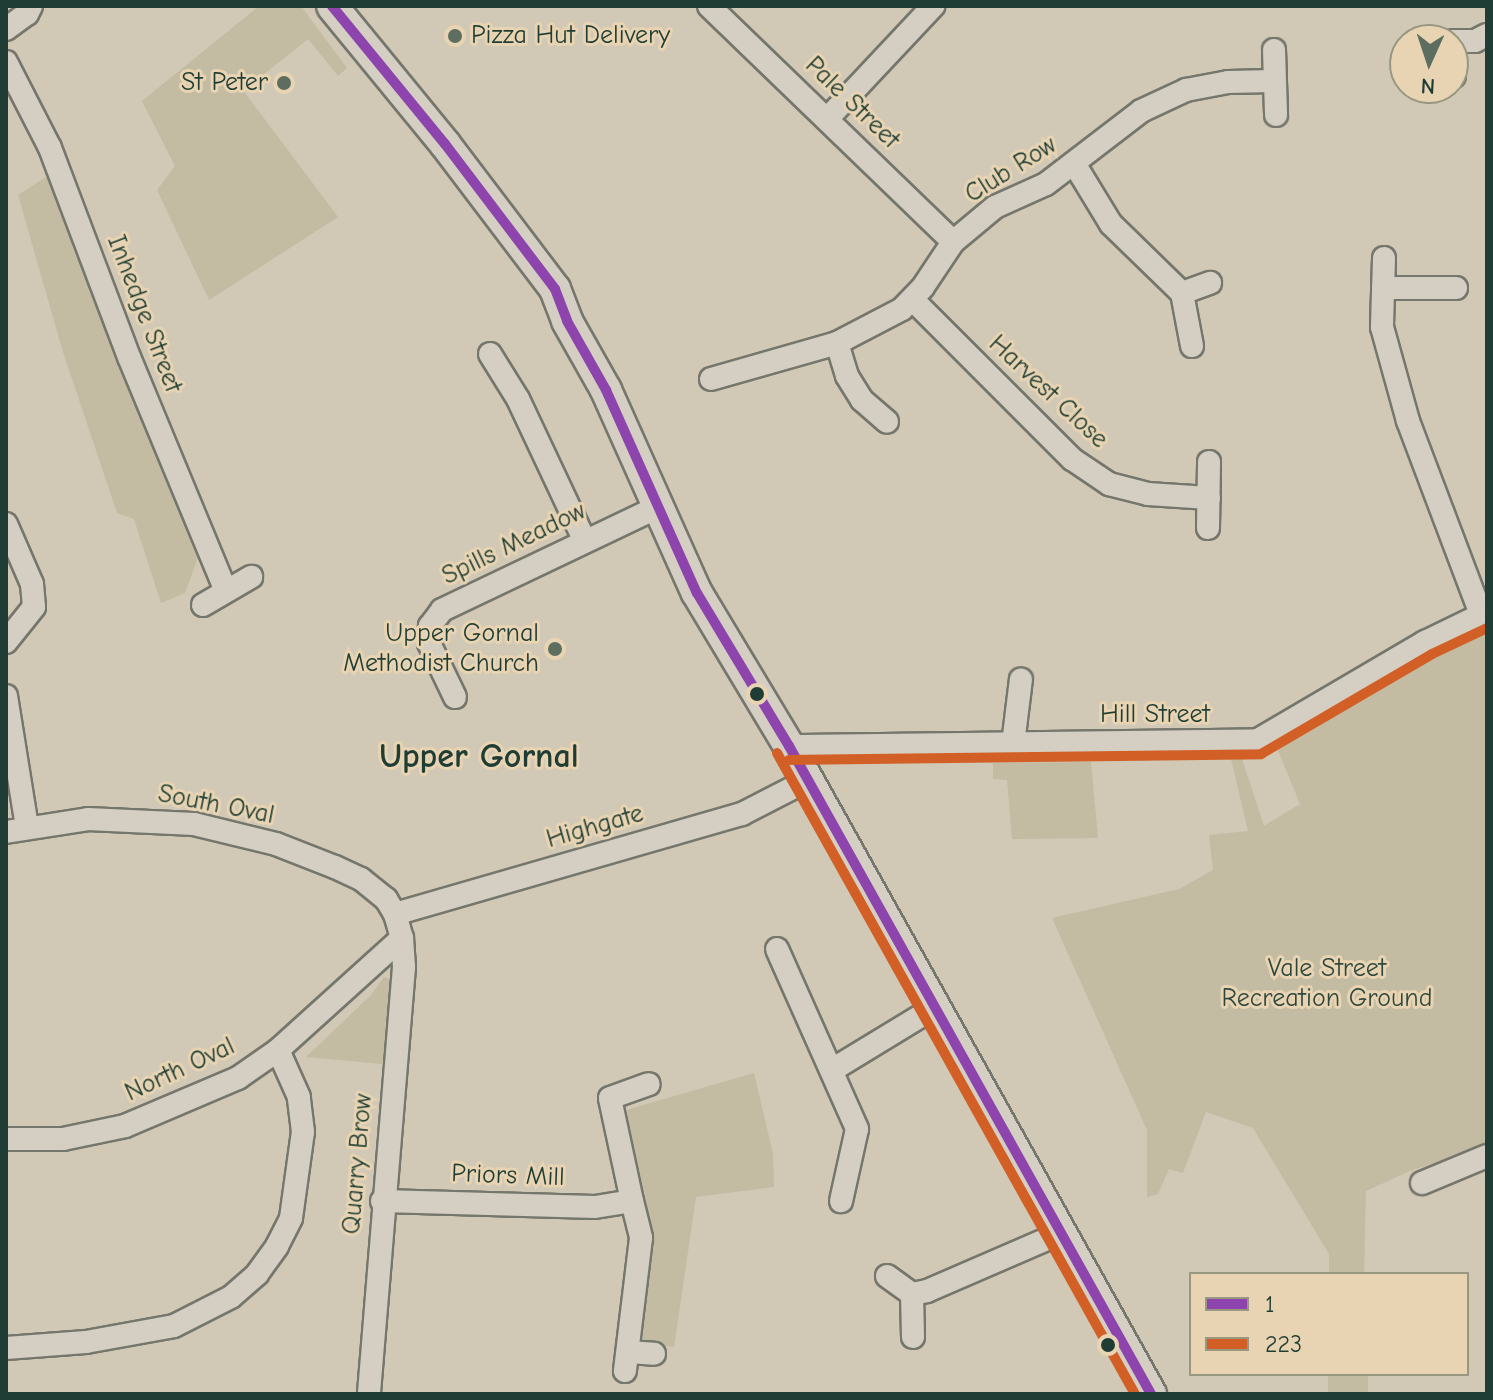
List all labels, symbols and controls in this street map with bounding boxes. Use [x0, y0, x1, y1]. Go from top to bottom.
place label: Pizza Hut Delivery [471, 20, 670, 52]
north arrow [1389, 24, 1469, 104]
marker: Pizza Hut Delivery [446, 27, 464, 45]
street label: Pale Street [798, 50, 906, 156]
place label: St Peter [181, 67, 268, 99]
text: N [1420, 73, 1436, 99]
marker: St Peter [275, 74, 293, 92]
street label: Club Row [960, 130, 1062, 210]
street label: Inhedge Street [100, 231, 188, 397]
street label: Harvest Close [982, 329, 1114, 455]
street label: Spills Meadow [437, 496, 591, 592]
place label: Upper Gornal Methodist Church [343, 618, 539, 680]
marker: Upper Gornal Methodist Church [546, 640, 564, 658]
unlabelled marker [749, 686, 765, 702]
street label: Hill Street [1100, 699, 1210, 731]
district label: Upper Gornal [379, 737, 579, 777]
street label: South Oval [155, 778, 277, 832]
street label: Highgate [543, 798, 647, 856]
park label: Vale Street Recreation Ground [1222, 953, 1432, 1014]
street label: North Oval [120, 1031, 240, 1109]
street label: Quarry Brow [336, 1092, 380, 1236]
street label: Priors Mill [451, 1158, 565, 1194]
legend [1189, 1272, 1469, 1376]
text: 1 [1265, 1290, 1275, 1318]
text: 223 [1265, 1330, 1302, 1358]
unlabelled marker [1100, 1337, 1116, 1353]

